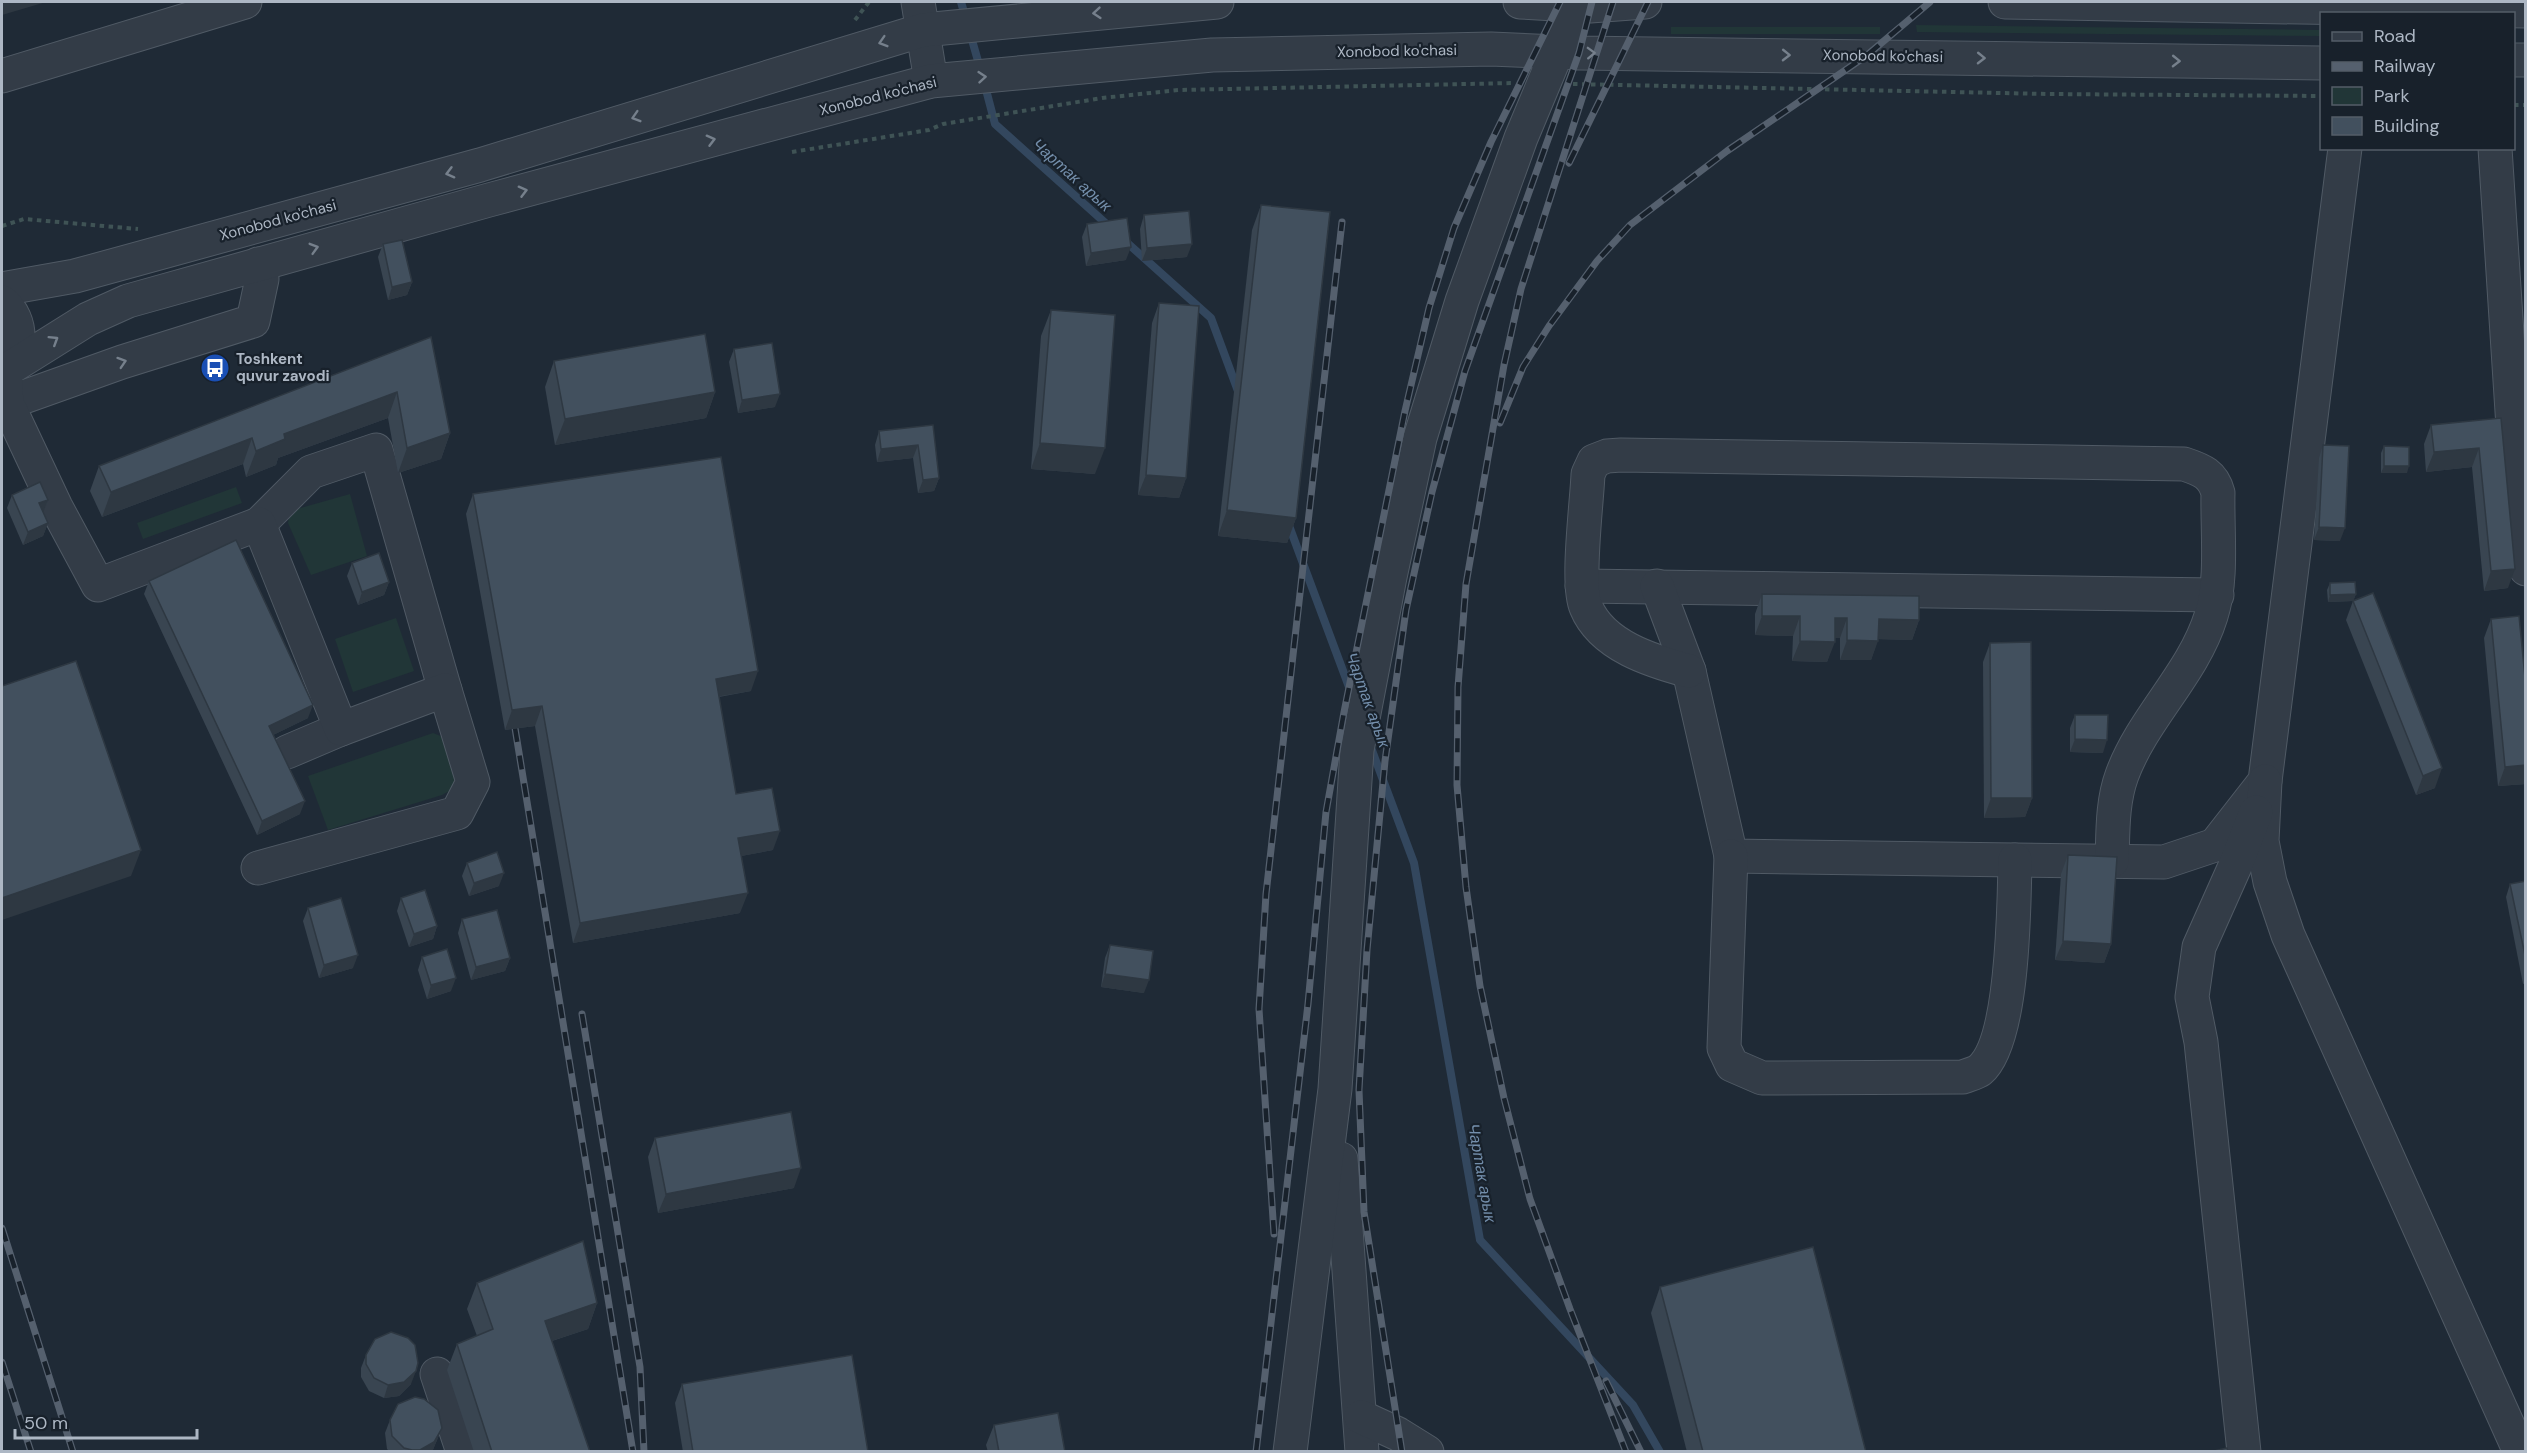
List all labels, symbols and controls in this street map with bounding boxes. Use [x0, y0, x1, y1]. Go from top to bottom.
one-way arrow [1092, 6, 1101, 19]
legend [2320, 12, 2515, 150]
text: Road [2374, 24, 2416, 48]
one-way arrow [878, 35, 889, 47]
street label: Xonobod ko'chasi [1337, 40, 1457, 62]
street label: Xonobod ko'chasi [1823, 45, 1943, 67]
one-way arrow [1587, 46, 1596, 59]
one-way arrow [1782, 48, 1791, 61]
one-way arrow [1977, 51, 1986, 64]
text: Railway [2374, 54, 2436, 78]
one-way arrow [2172, 55, 2181, 67]
one-way arrow [977, 71, 986, 84]
street label: Xonobod ko'chasi [817, 72, 939, 120]
text: Park [2374, 84, 2410, 108]
one-way arrow [631, 110, 642, 122]
text: Building [2374, 114, 2439, 138]
water label: Чартак арык [1028, 134, 1117, 217]
one-way arrow [706, 135, 716, 148]
one-way arrow [445, 166, 455, 179]
one-way arrow [517, 186, 527, 198]
street label: Xonobod ko'chasi [217, 195, 339, 245]
one-way arrow [309, 243, 319, 256]
one-way arrow [48, 335, 58, 347]
place label: Toshkent quvur zavodi [236, 349, 330, 386]
bus stop icon: Toshkent quvur zavodi [199, 352, 231, 384]
one-way arrow [116, 357, 127, 370]
water label: Чартак арык [1341, 650, 1395, 752]
water label: Чартак арык [1463, 1122, 1501, 1225]
scale bar [15, 1402, 196, 1440]
text: 50 m [24, 1411, 68, 1435]

